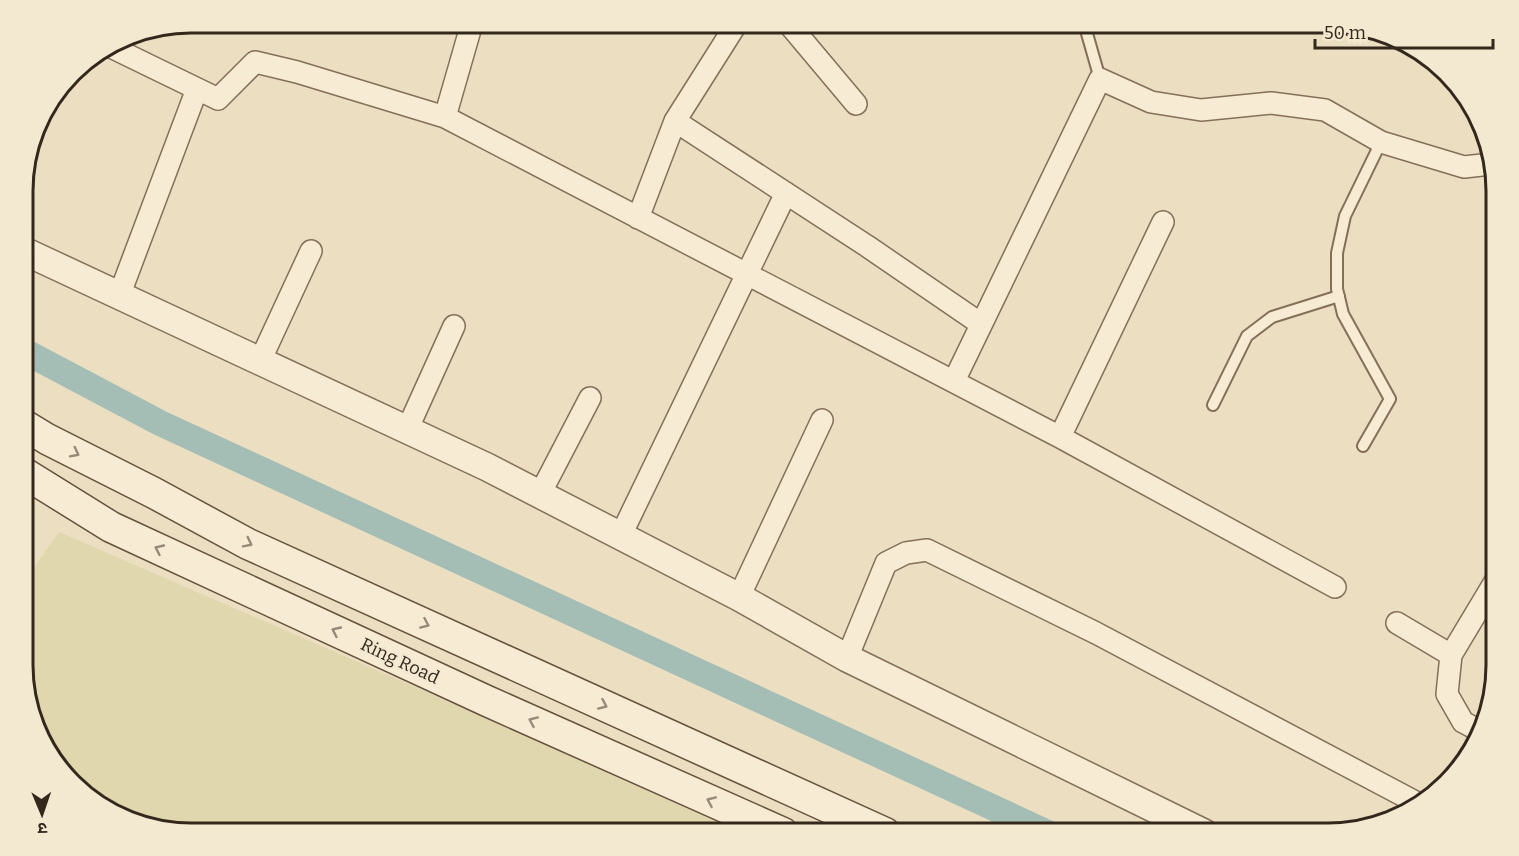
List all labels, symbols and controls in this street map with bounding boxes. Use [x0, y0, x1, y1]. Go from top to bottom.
scale bar [1315, 12, 1494, 50]
text: 50 m [1324, 22, 1366, 44]
one-way arrow [69, 446, 80, 458]
one-way arrow [241, 536, 252, 548]
one-way arrow [155, 545, 166, 557]
one-way arrow [419, 617, 430, 629]
one-way arrow [332, 627, 343, 639]
street label: Ring Road [357, 633, 443, 689]
one-way arrow [596, 698, 607, 710]
one-way arrow [528, 717, 539, 729]
north arrow [12, 784, 72, 844]
one-way arrow [706, 796, 717, 808]
text: उ [37, 819, 48, 838]

